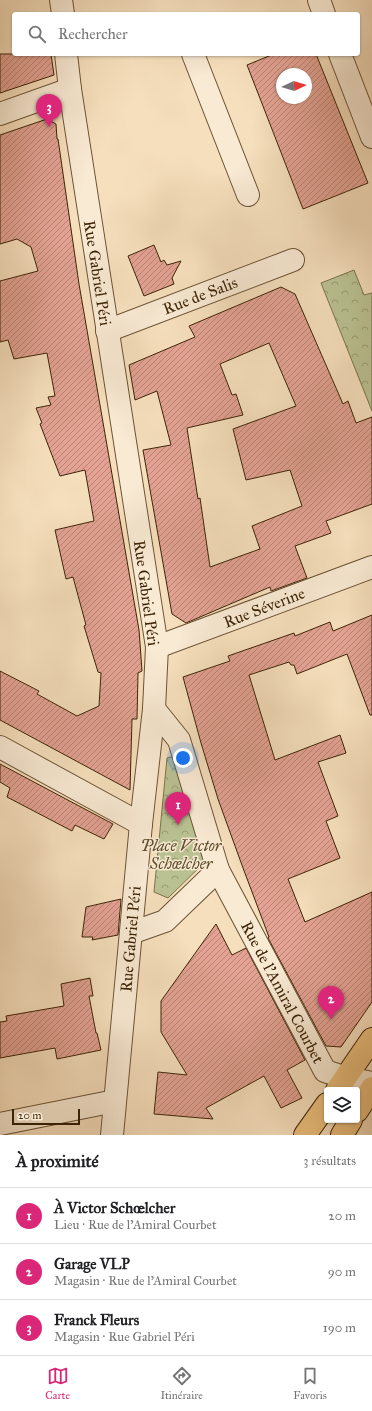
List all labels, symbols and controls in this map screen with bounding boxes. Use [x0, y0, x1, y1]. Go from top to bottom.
search box [12, 12, 360, 56]
icon: search [26, 23, 48, 45]
text: Rechercher [58, 25, 128, 43]
north arrow [276, 68, 312, 104]
pin: 3 [36, 94, 62, 127]
street label: Rue Gabriel Péri [80, 219, 115, 328]
street label: Rue de Salis [160, 272, 240, 318]
street label: Rue Gabriel Péri [130, 539, 163, 648]
street label: Rue Séverine [221, 583, 308, 632]
your location [173, 748, 193, 768]
pin: 1 [165, 792, 191, 825]
park label: Place Victor Schœlcher [141, 836, 223, 873]
street label: Rue Gabriel Péri [116, 885, 145, 993]
street label: Rue de l'Amiral Courbet [237, 918, 328, 1067]
pin: 2 [318, 986, 344, 1019]
map controls [324, 1087, 360, 1123]
button: layers [324, 1087, 360, 1123]
scale bar [12, 1107, 80, 1126]
text: 20 m [18, 1109, 41, 1122]
text: À proximité [16, 1151, 99, 1172]
text: 3 résultats [303, 1153, 356, 1169]
text: À Victor Schœlcher [54, 1199, 175, 1217]
text: 1 [26, 1208, 32, 1224]
text: 20 m [328, 1208, 356, 1224]
text: Lieu · Rue de l'Amiral Courbet [54, 1217, 217, 1233]
text: Garage VLP [54, 1255, 130, 1273]
text: 2 [26, 1264, 32, 1280]
text: 90 m [328, 1264, 356, 1280]
text: Magasin · Rue de l'Amiral Courbet [54, 1273, 237, 1289]
text: Franck Fleurs [54, 1311, 139, 1329]
text: 3 [26, 1320, 32, 1336]
text: 190 m [323, 1320, 356, 1336]
text: Magasin · Rue Gabriel Péri [54, 1329, 195, 1345]
tab: Carte [45, 1365, 70, 1402]
tab: Itinéraire [160, 1365, 203, 1402]
tab: Favoris [293, 1365, 327, 1402]

